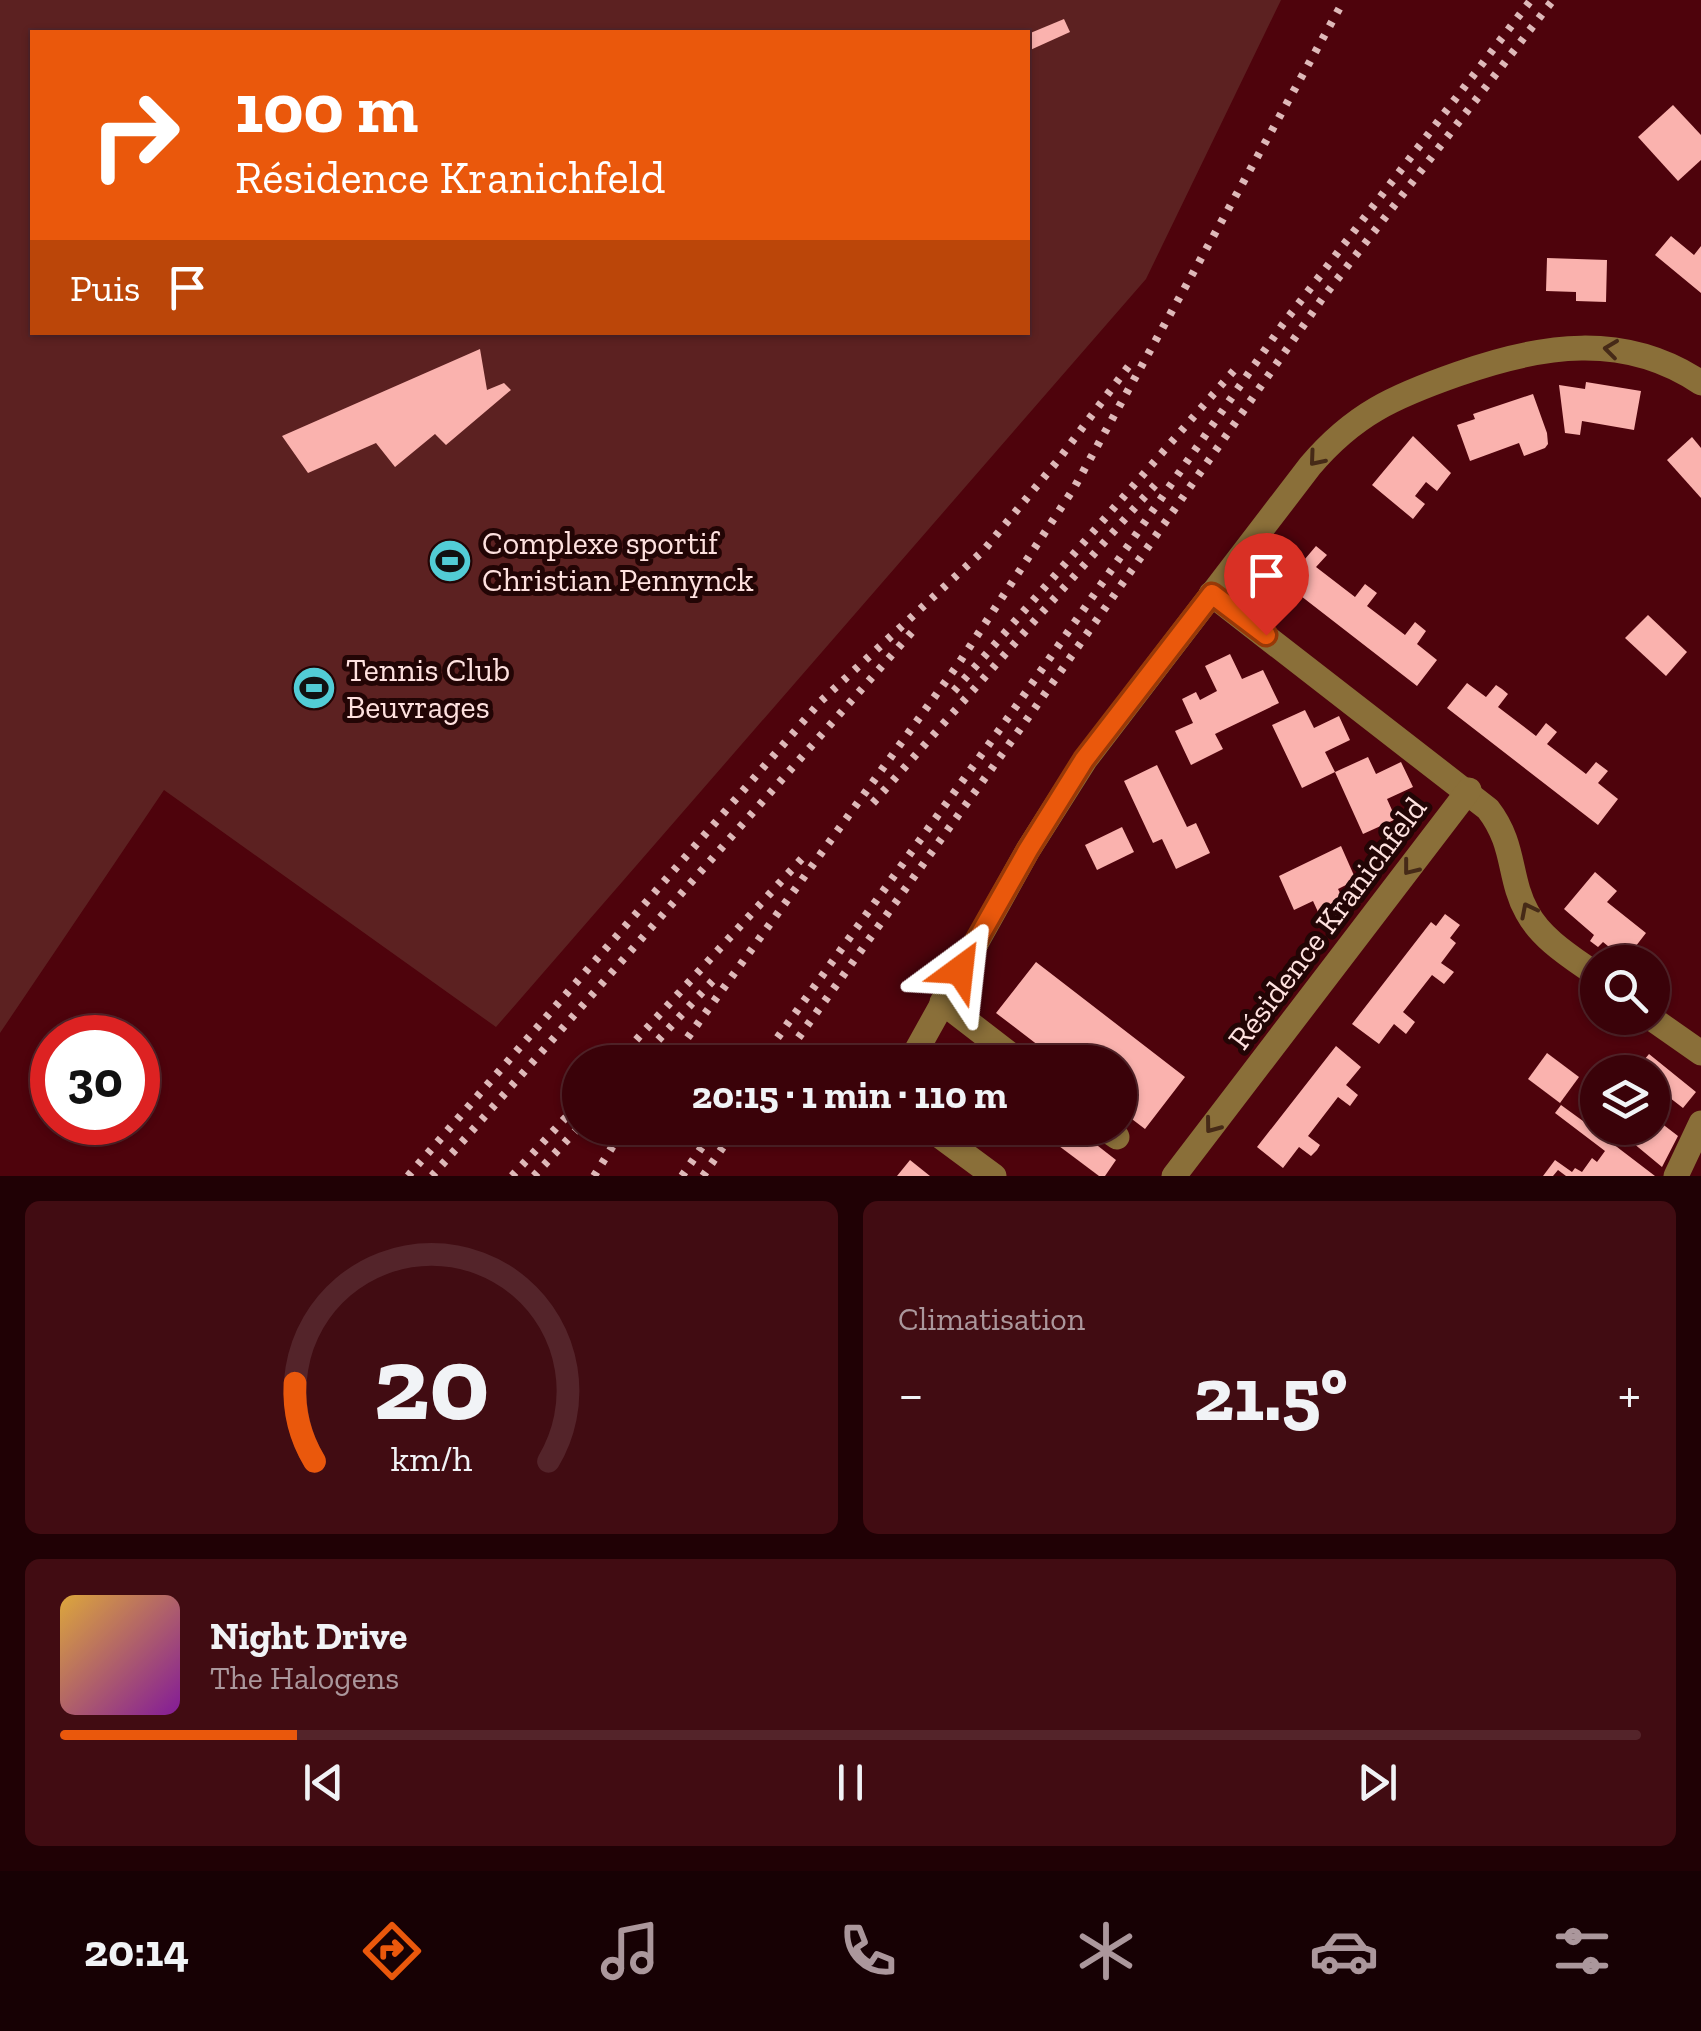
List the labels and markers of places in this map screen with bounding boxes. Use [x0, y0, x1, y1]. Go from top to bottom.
place label: Complexe sportif Christian Pennynck [482, 524, 754, 599]
pin [1224, 533, 1309, 636]
sports icon: Complexe sportif Christian Pennynck [427, 538, 473, 584]
place label: Tennis Club Beuvrages [346, 651, 510, 726]
sports icon: Tennis Club Beuvrages [291, 665, 337, 711]

